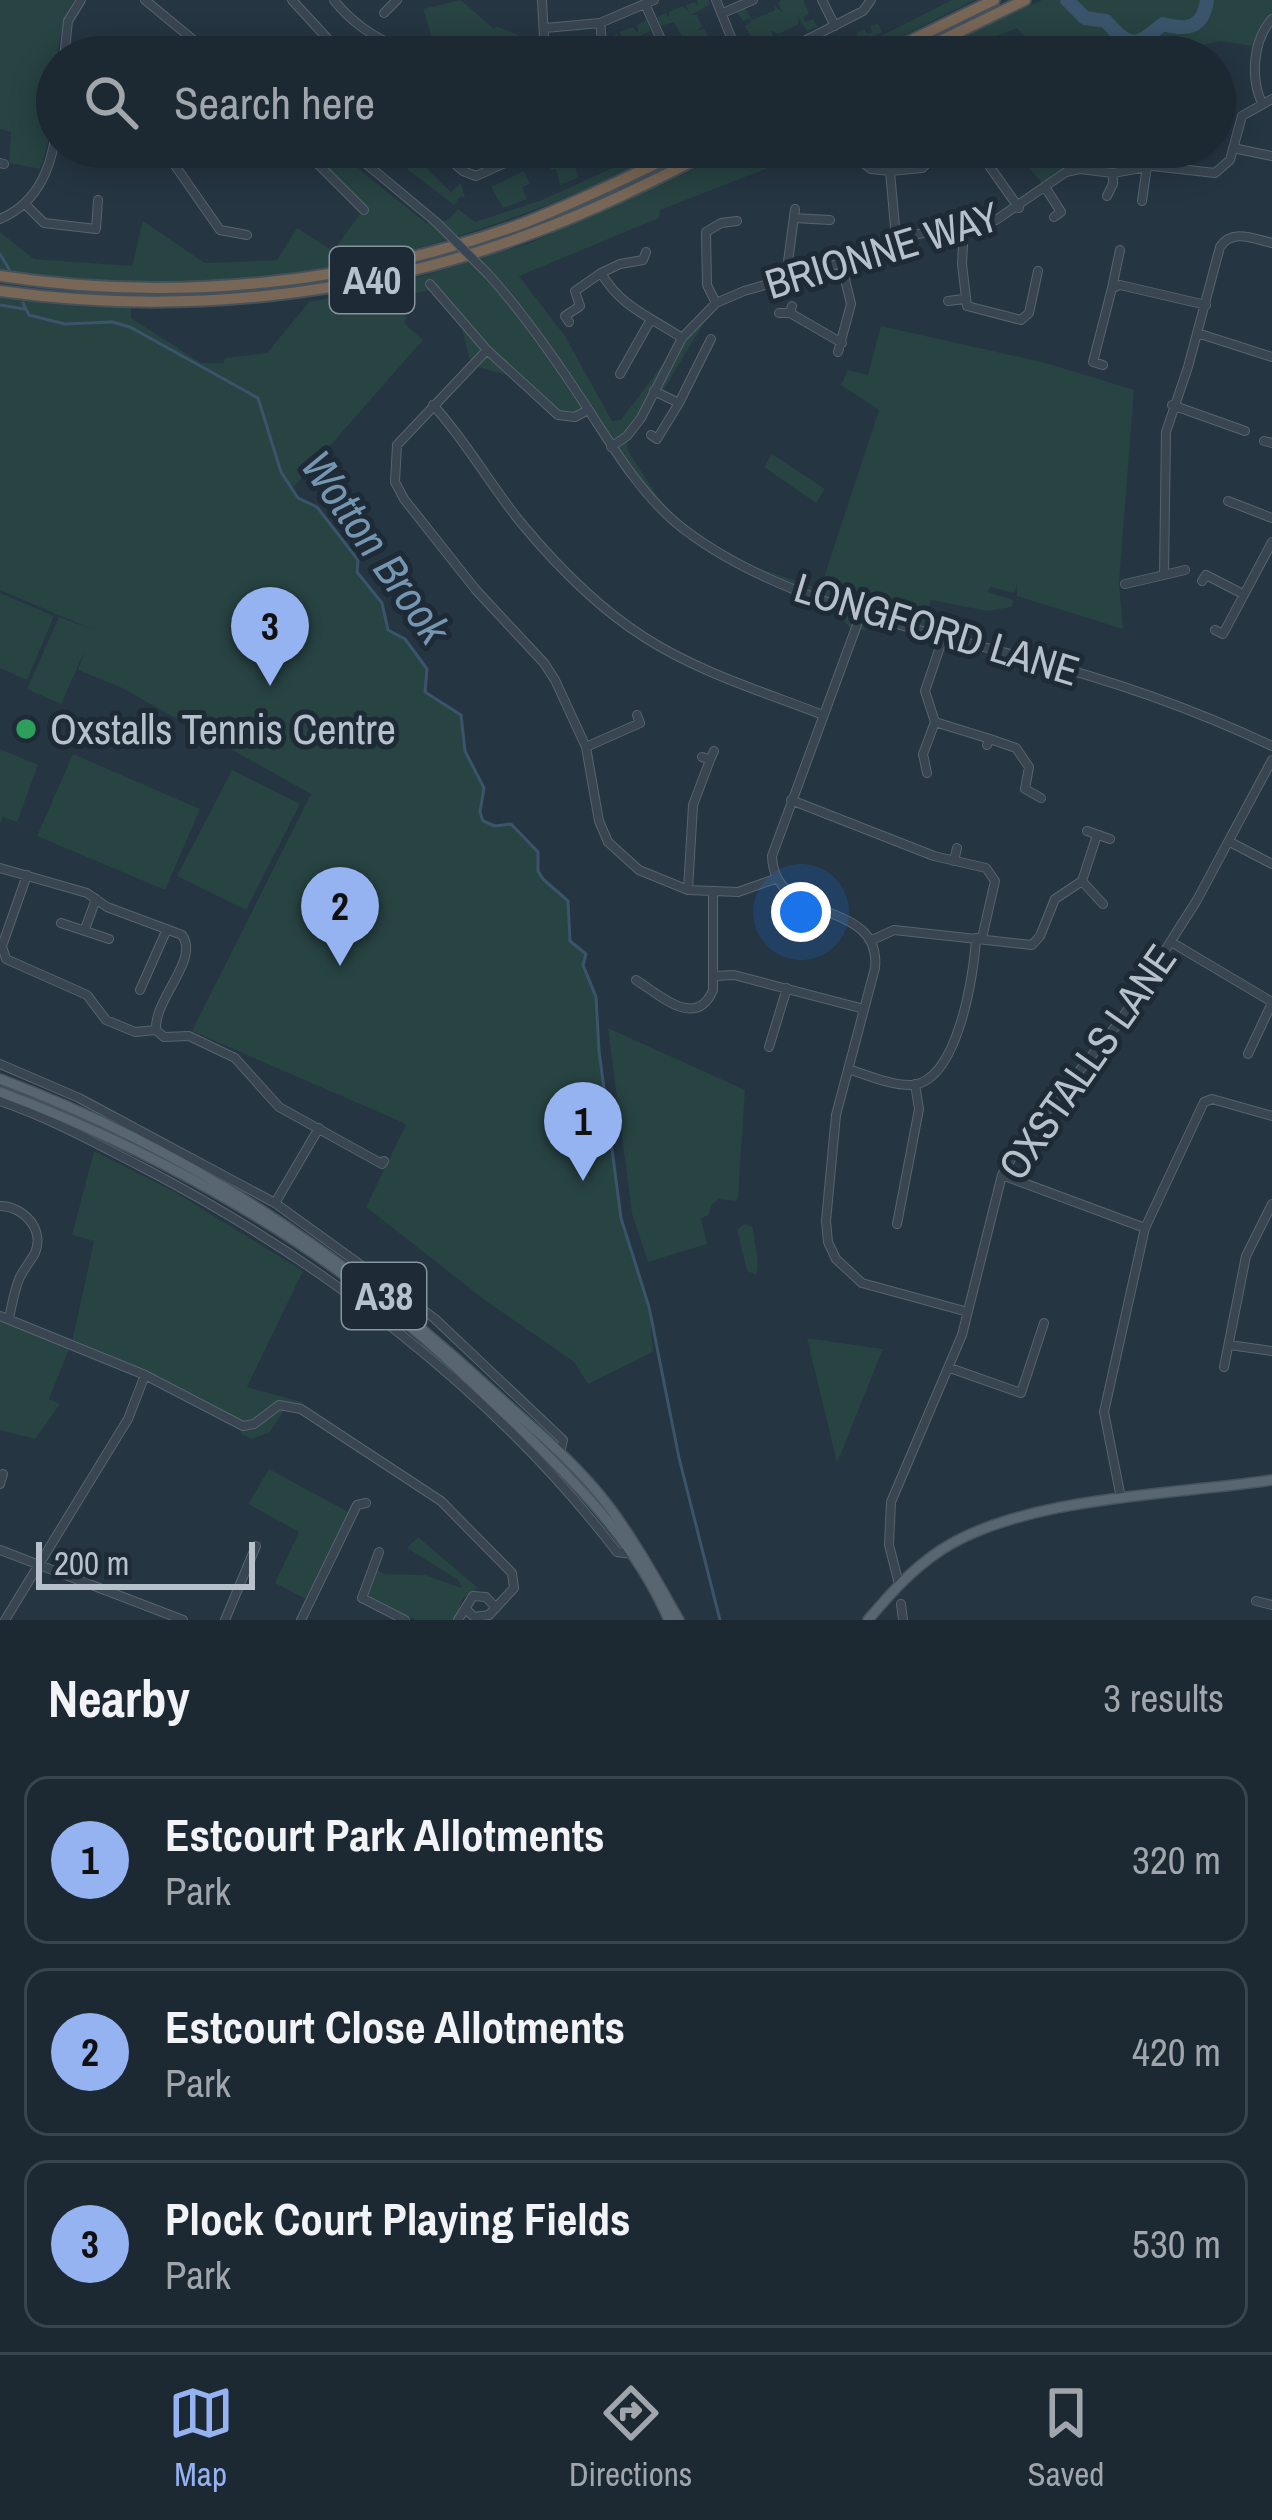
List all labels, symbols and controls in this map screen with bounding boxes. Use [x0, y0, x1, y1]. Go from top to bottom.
search box [36, 36, 1236, 168]
icon: search [78, 69, 144, 135]
text: Search here [174, 72, 375, 133]
street label: BRIONNE WAY [758, 188, 1006, 312]
road number: A40 [330, 247, 414, 313]
water label: Wotton Brook [288, 438, 466, 657]
street label: LONGFORD LANE [788, 559, 1086, 699]
pin: 3 [231, 587, 309, 686]
place label: Oxstalls Tennis Centre [50, 701, 396, 757]
marker: Oxstalls Tennis Centre [13, 716, 39, 742]
pin: 2 [301, 867, 379, 966]
your location [771, 882, 831, 942]
street label: OXSTALLS LANE [985, 933, 1189, 1191]
pin: 1 [544, 1082, 622, 1181]
road number: A38 [342, 1263, 426, 1329]
scale bar [36, 1536, 255, 1589]
text: 200 m [54, 1541, 129, 1585]
text: Nearby [48, 1664, 190, 1733]
text: 3 results [1103, 1672, 1224, 1724]
text: Estcourt Park Allotments [165, 1804, 605, 1865]
text: 1 [81, 1834, 99, 1886]
text: 320 m [1132, 1834, 1221, 1886]
text: Park [165, 1865, 231, 1917]
text: Estcourt Close Allotments [165, 1996, 625, 2057]
text: 2 [81, 2026, 99, 2078]
text: 420 m [1132, 2026, 1221, 2078]
text: Park [165, 2057, 231, 2109]
text: Plock Court Playing Fields [165, 2188, 631, 2249]
text: 3 [81, 2218, 99, 2270]
text: 530 m [1132, 2218, 1221, 2270]
text: Park [165, 2249, 231, 2301]
tab: Map [168, 2380, 234, 2496]
tab: Directions [569, 2380, 692, 2496]
tab: Saved [1028, 2380, 1104, 2496]

